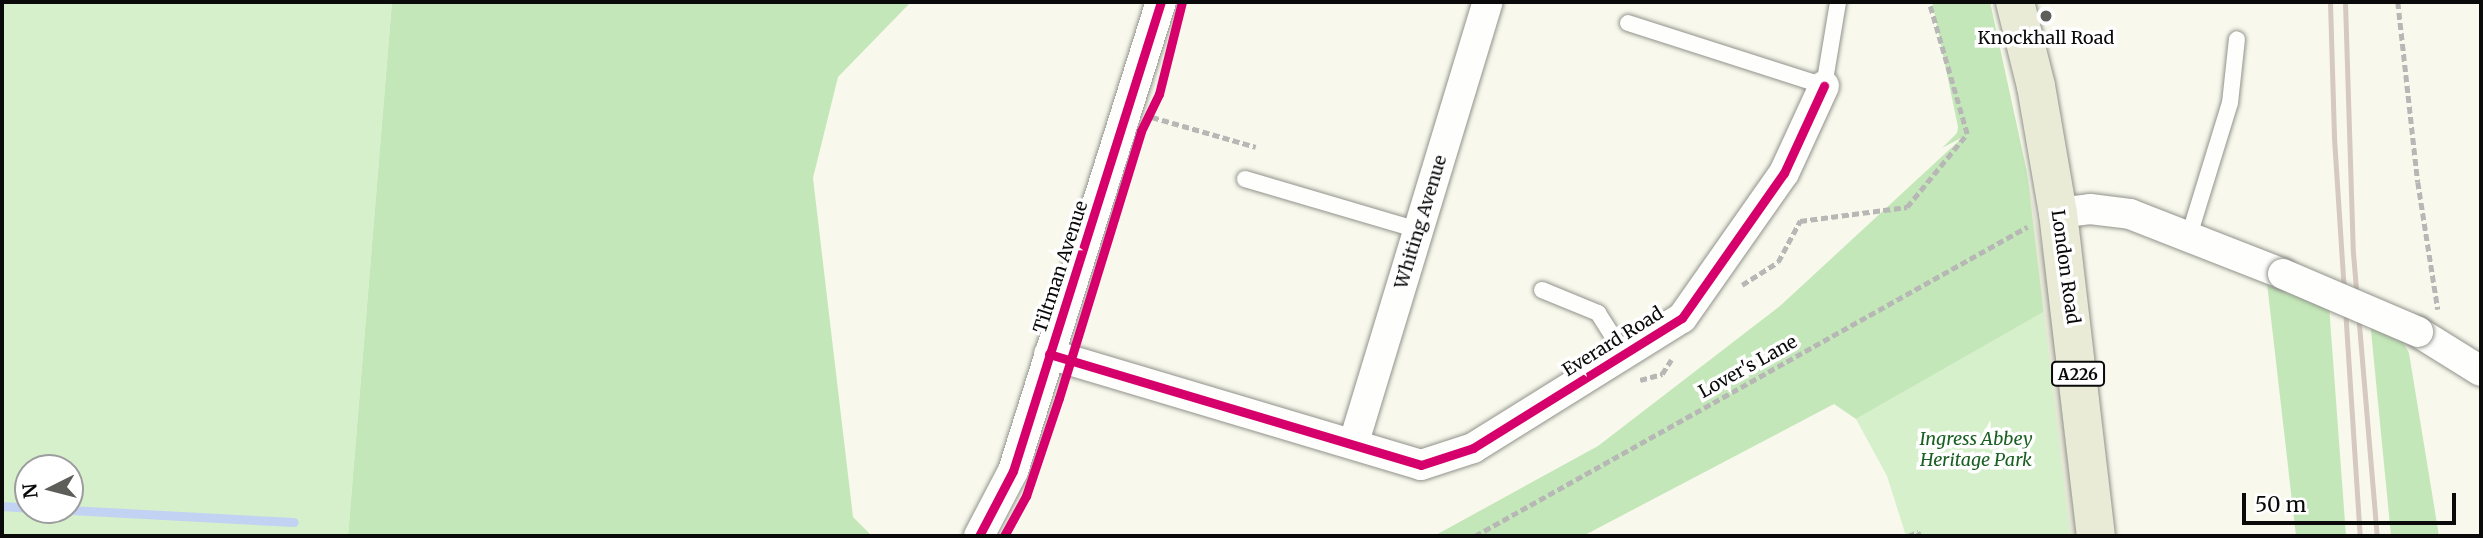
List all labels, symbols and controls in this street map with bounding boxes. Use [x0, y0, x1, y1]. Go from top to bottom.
marker: Knockhall Road [2038, 8, 2054, 24]
place label: Knockhall Road [1978, 27, 2114, 49]
street label: Whiting Avenue [1390, 153, 1452, 291]
street label: Tiltman Avenue [1029, 198, 1093, 336]
street label: London Road [2046, 208, 2084, 326]
street label: Everard Road [1559, 303, 1667, 381]
street label: Lover's Lane [1695, 331, 1801, 403]
road number: A226 [2050, 362, 2106, 386]
park label: Ingress Abbey Heritage Park [1920, 429, 2032, 472]
north arrow [14, 454, 84, 524]
scale bar [2245, 478, 2458, 522]
text: N [17, 482, 43, 500]
text: 50 m [2255, 491, 2306, 518]

